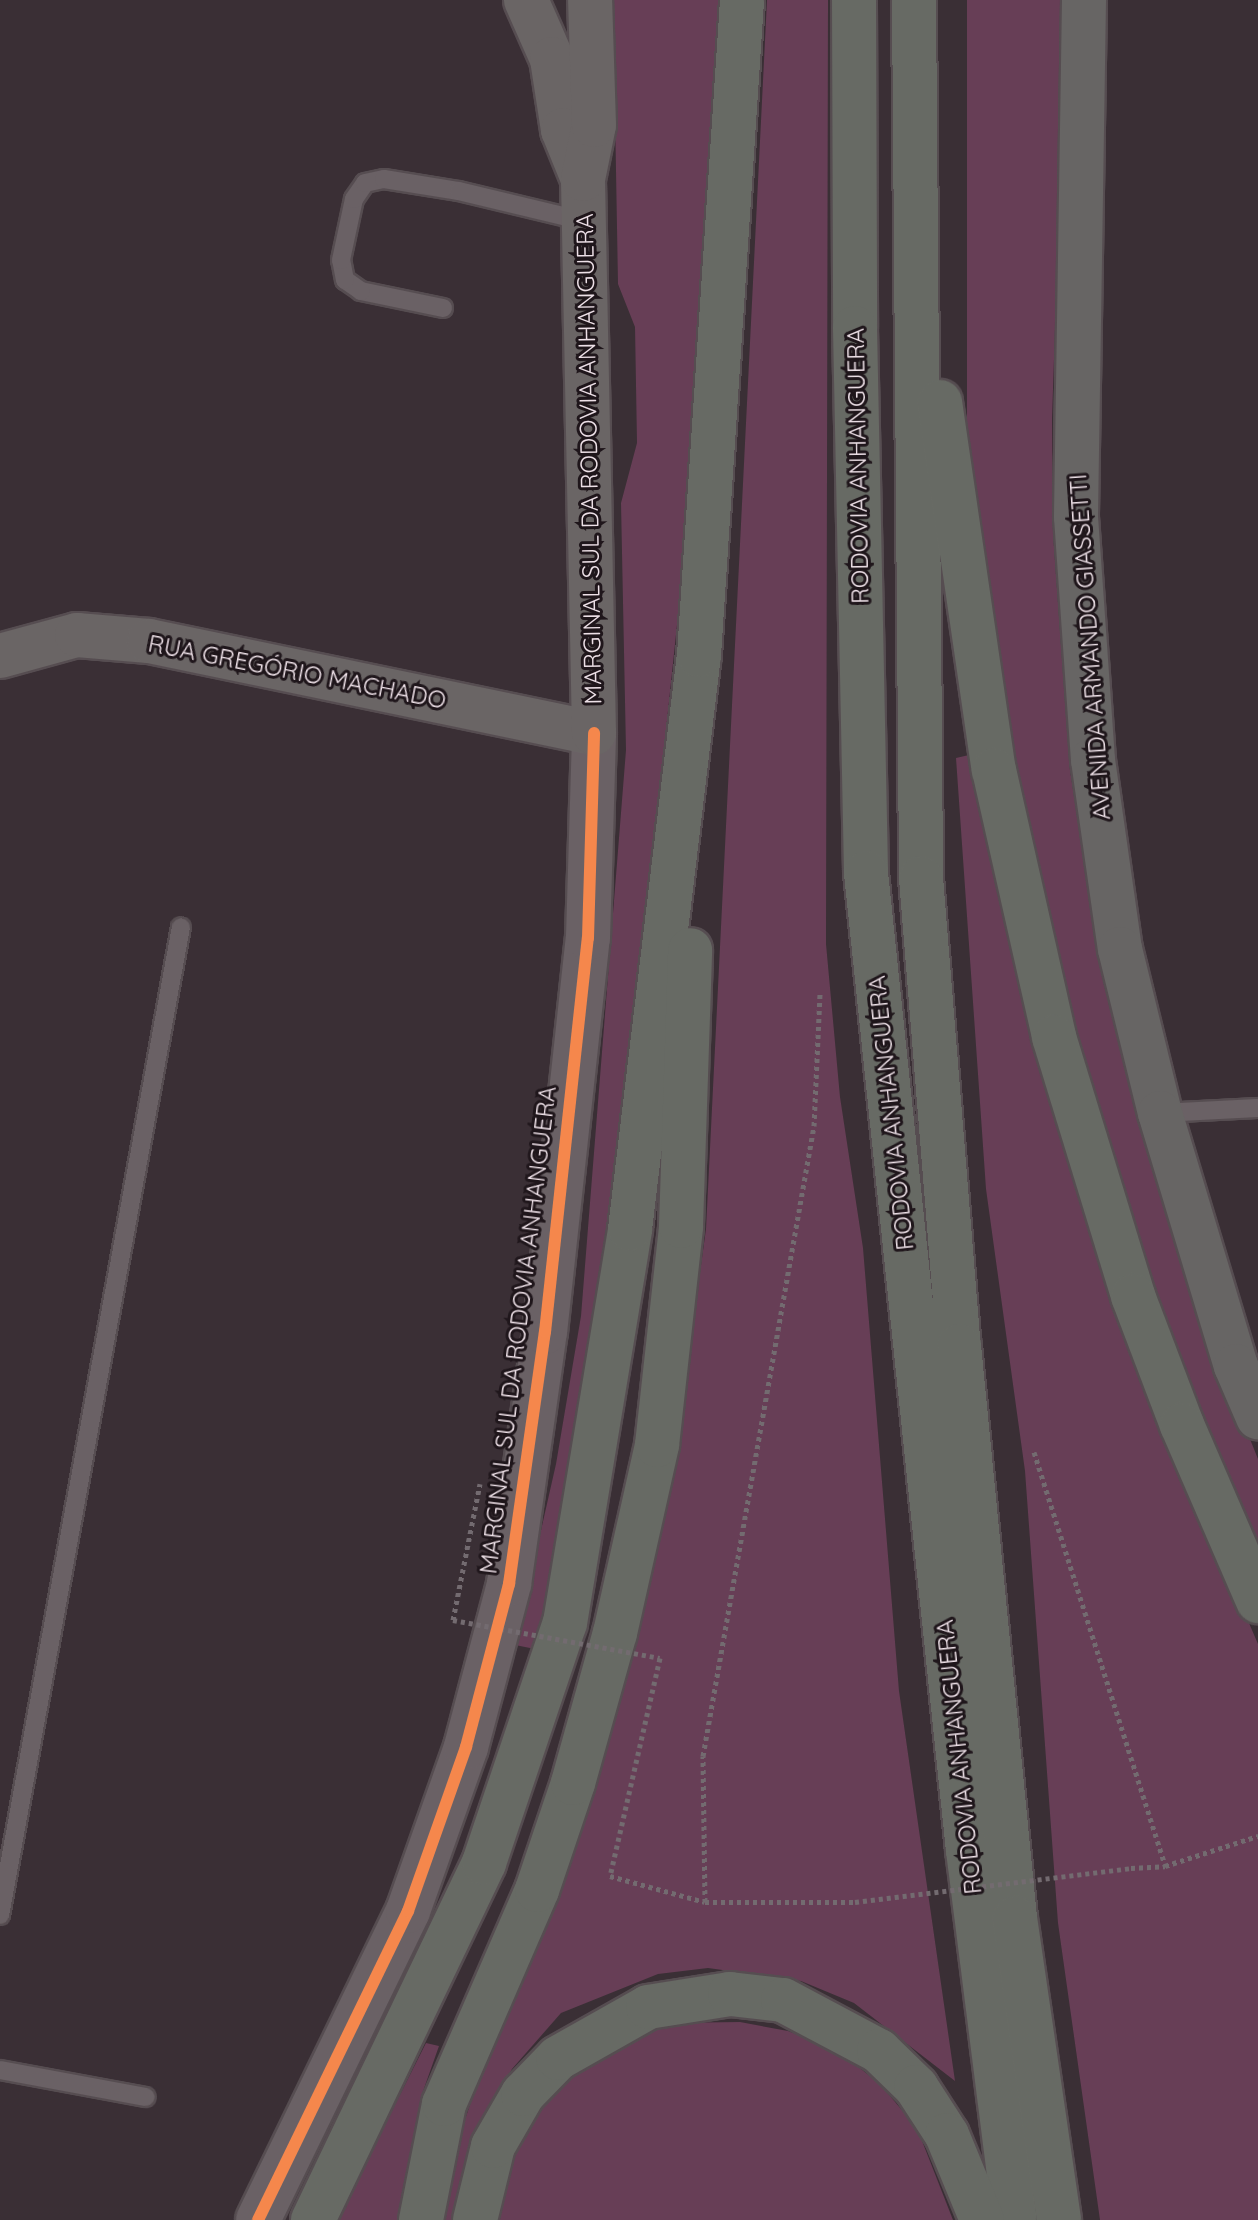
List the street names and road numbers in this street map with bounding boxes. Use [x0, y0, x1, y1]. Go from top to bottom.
street label: MARGINAL SUL DA RODOVIA ANHANGUERA [570, 213, 608, 705]
street label: RODOVIA ANHANGUERA [841, 328, 875, 604]
street label: AVENIDA ARMANDO GIASSETTI [1064, 473, 1116, 821]
street label: RUA GREGÓRIO MACHADO [146, 629, 448, 715]
street label: RODOVIA ANHANGUERA [862, 974, 920, 1252]
street label: MARGINAL SUL DA RODOVIA ANHANGUERA [474, 1084, 562, 1576]
street label: RODOVIA ANHANGUERA [930, 1618, 988, 1896]

